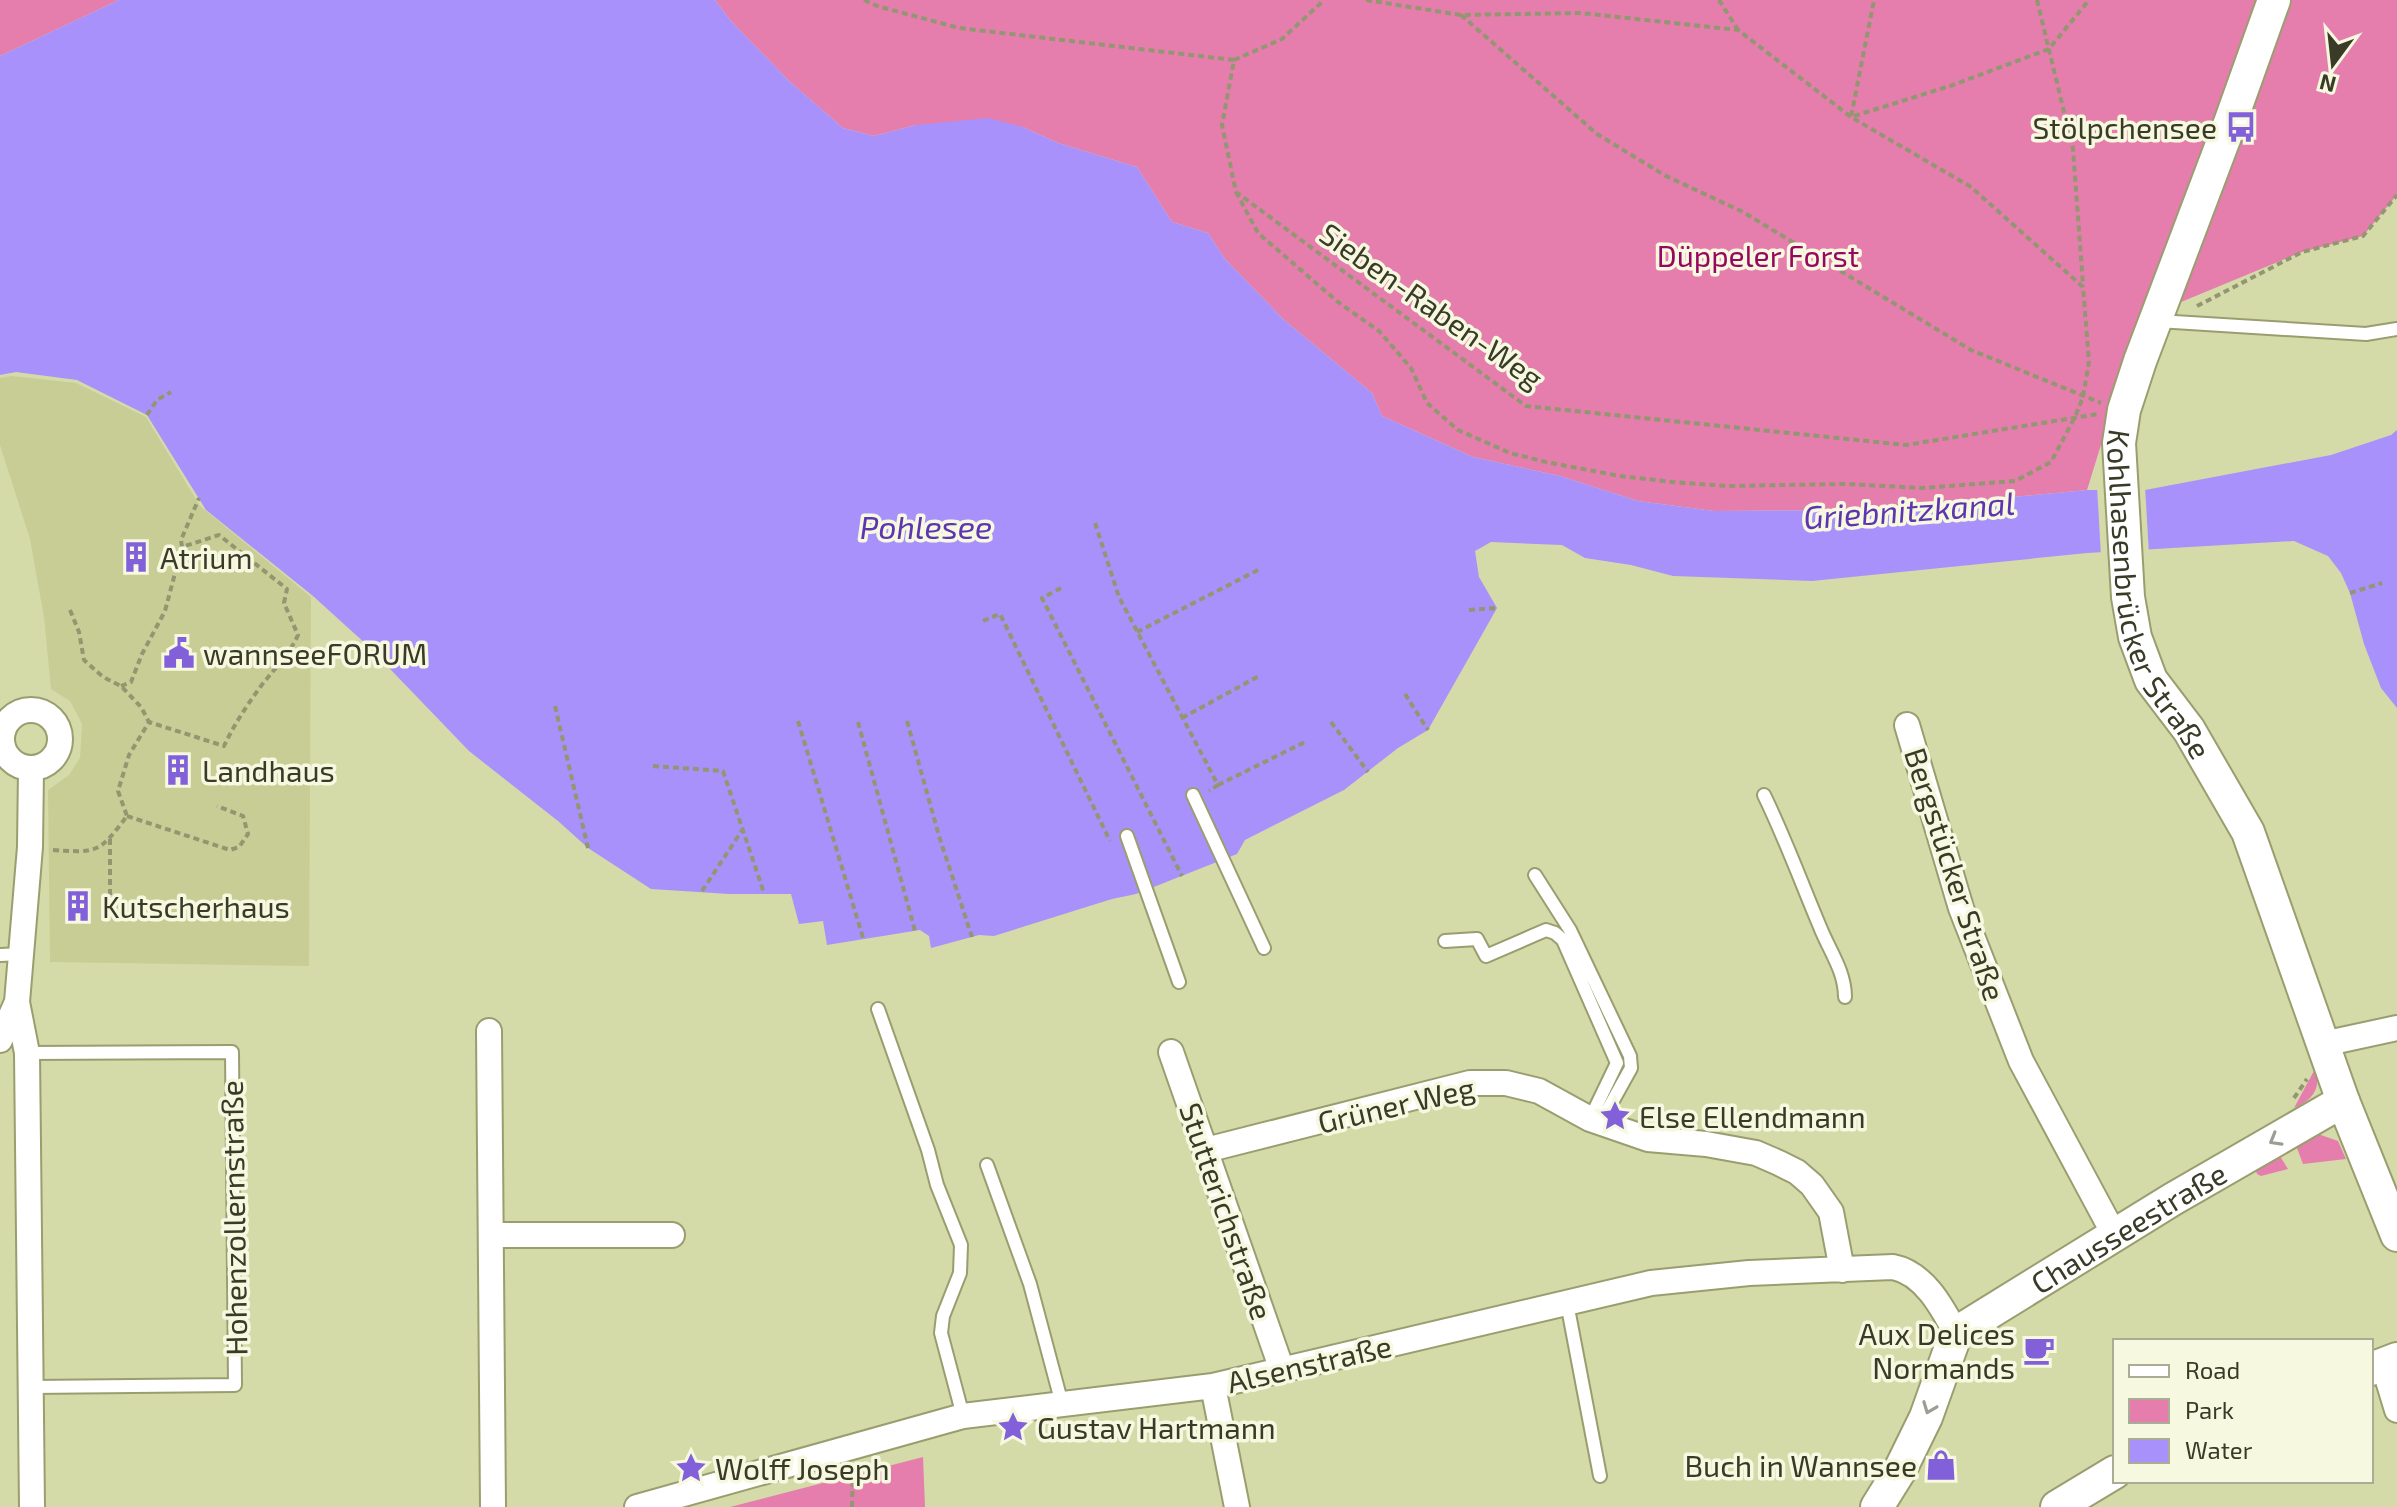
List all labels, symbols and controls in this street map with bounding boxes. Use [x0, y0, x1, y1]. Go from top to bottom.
north arrow [2293, 24, 2373, 104]
text: N [2317, 70, 2339, 99]
place label: Stölpchensee [2032, 109, 2217, 145]
bus stop icon: Stölpchensee [2224, 110, 2258, 144]
street label: Sieben-Raben-Weg [1314, 215, 1551, 396]
park label: Düppeler Forst [1657, 237, 1859, 273]
street label: Kohlhasenbrücker Straße [2100, 427, 2219, 765]
water label: Griebnitzkanal [1802, 483, 2016, 535]
water label: Pohlesee [860, 507, 992, 545]
place label: Atrium [160, 539, 253, 575]
building icon: Atrium [119, 540, 153, 574]
place label: wannseeFORUM [203, 635, 427, 671]
public building icon: wannseeFORUM [162, 636, 196, 670]
street label: Bergstücker Straße [1898, 743, 2014, 1005]
place label: Landhaus [202, 752, 335, 788]
building icon: Landhaus [161, 753, 195, 787]
place label: Kutscherhaus [102, 888, 290, 924]
building icon: Kutscherhaus [61, 889, 95, 923]
street label: Grüner Weg [1314, 1068, 1478, 1140]
street label: Hohenzollernstraße [213, 1080, 253, 1356]
street label: Stutterichstraße [1173, 1098, 1281, 1324]
place label: Else Ellendmann [1639, 1098, 1866, 1134]
place icon: Else Ellendmann [1598, 1099, 1632, 1133]
one-way arrow [2269, 1130, 2284, 1145]
street label: Chausseestraße [2024, 1154, 2233, 1301]
place label: Aux Delices Normands [1859, 1315, 2015, 1385]
street label: Alsenstraße [1223, 1327, 1395, 1399]
cafe icon: Aux Delices Normands [2022, 1333, 2056, 1367]
legend [2113, 1339, 2373, 1483]
text: Road [2185, 1355, 2240, 1384]
text: Park [2185, 1395, 2234, 1424]
one-way arrow [1922, 1400, 1939, 1414]
place label: Gustav Hartmann [1037, 1409, 1276, 1445]
place icon: Gustav Hartmann [996, 1410, 1030, 1444]
text: Water [2185, 1435, 2253, 1464]
place label: Buch in Wannsee [1684, 1447, 1917, 1483]
shop icon: Buch in Wannsee [1924, 1448, 1958, 1482]
place label: Wolff Joseph [715, 1450, 890, 1486]
place icon: Wolff Joseph [674, 1451, 708, 1485]

